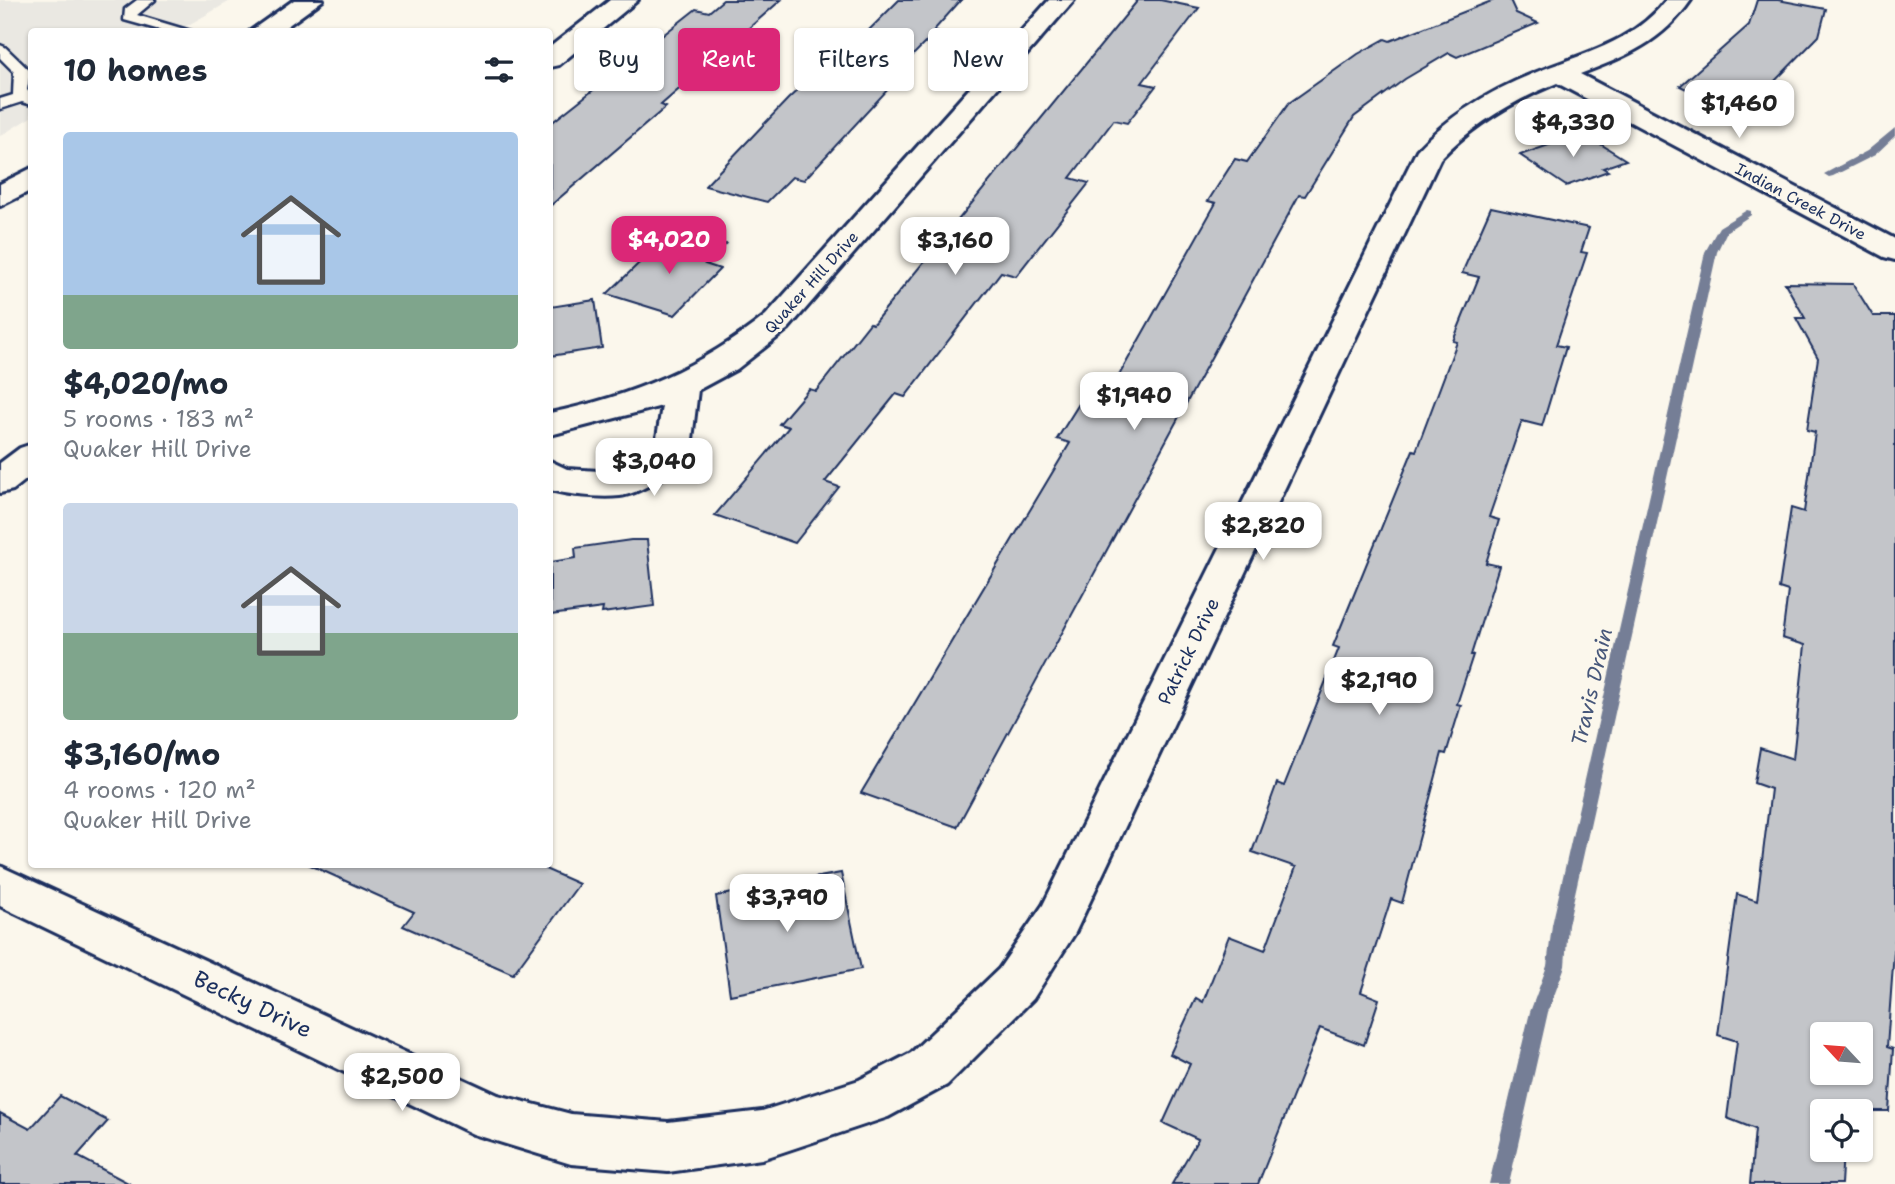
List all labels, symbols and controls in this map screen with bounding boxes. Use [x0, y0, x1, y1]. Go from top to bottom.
chip: Buy [574, 28, 664, 91]
chip: Rent [678, 28, 780, 91]
chip: Filters [794, 28, 914, 91]
chip: New [928, 28, 1028, 91]
text: 10 homes [63, 50, 208, 91]
icon: filters [480, 51, 518, 89]
pin: $1,460 [1682, 80, 1796, 140]
text: $1,460 [1700, 88, 1778, 118]
pin: $4,330 [1516, 100, 1630, 159]
text: $4,330 [1531, 107, 1615, 137]
street label: Indian Creek Drive [1732, 158, 1870, 245]
icon: home [228, 177, 354, 303]
pin: $4,020 [612, 216, 726, 276]
pin: $3,160 [898, 218, 1012, 277]
text: $4,020 [627, 224, 711, 254]
text: $3,160 [916, 225, 994, 255]
street label: Quaker Hill Drive [760, 227, 863, 338]
text: $4,020/mo [63, 363, 229, 404]
pin: $1,940 [1077, 372, 1191, 432]
text: $1,940 [1096, 380, 1172, 410]
text: 5 rooms · 183 m² [63, 404, 254, 434]
text: Quaker Hill Drive [63, 434, 252, 464]
pin: $3,040 [597, 438, 711, 498]
text: $3,040 [612, 446, 696, 476]
pin: $2,820 [1206, 503, 1320, 562]
text: $2,820 [1221, 510, 1305, 540]
icon: home [228, 548, 354, 674]
street label: Patrick Drive [1152, 593, 1225, 709]
water label: Travis Drain [1565, 625, 1619, 749]
pin: $2,190 [1322, 658, 1436, 717]
text: $2,190 [1340, 665, 1418, 695]
text: $3,160/mo [63, 734, 221, 775]
text: 4 rooms · 120 m² [63, 775, 256, 805]
text: Quaker Hill Drive [63, 805, 252, 835]
pin: $3,790 [730, 874, 844, 934]
text: $3,790 [746, 882, 828, 912]
street label: Becky Drive [189, 963, 317, 1045]
north arrow [1810, 1022, 1872, 1085]
map controls [1810, 1022, 1873, 1162]
pin: $2,500 [345, 1054, 459, 1113]
text: $2,500 [360, 1061, 444, 1091]
button: locate [1810, 1099, 1873, 1162]

